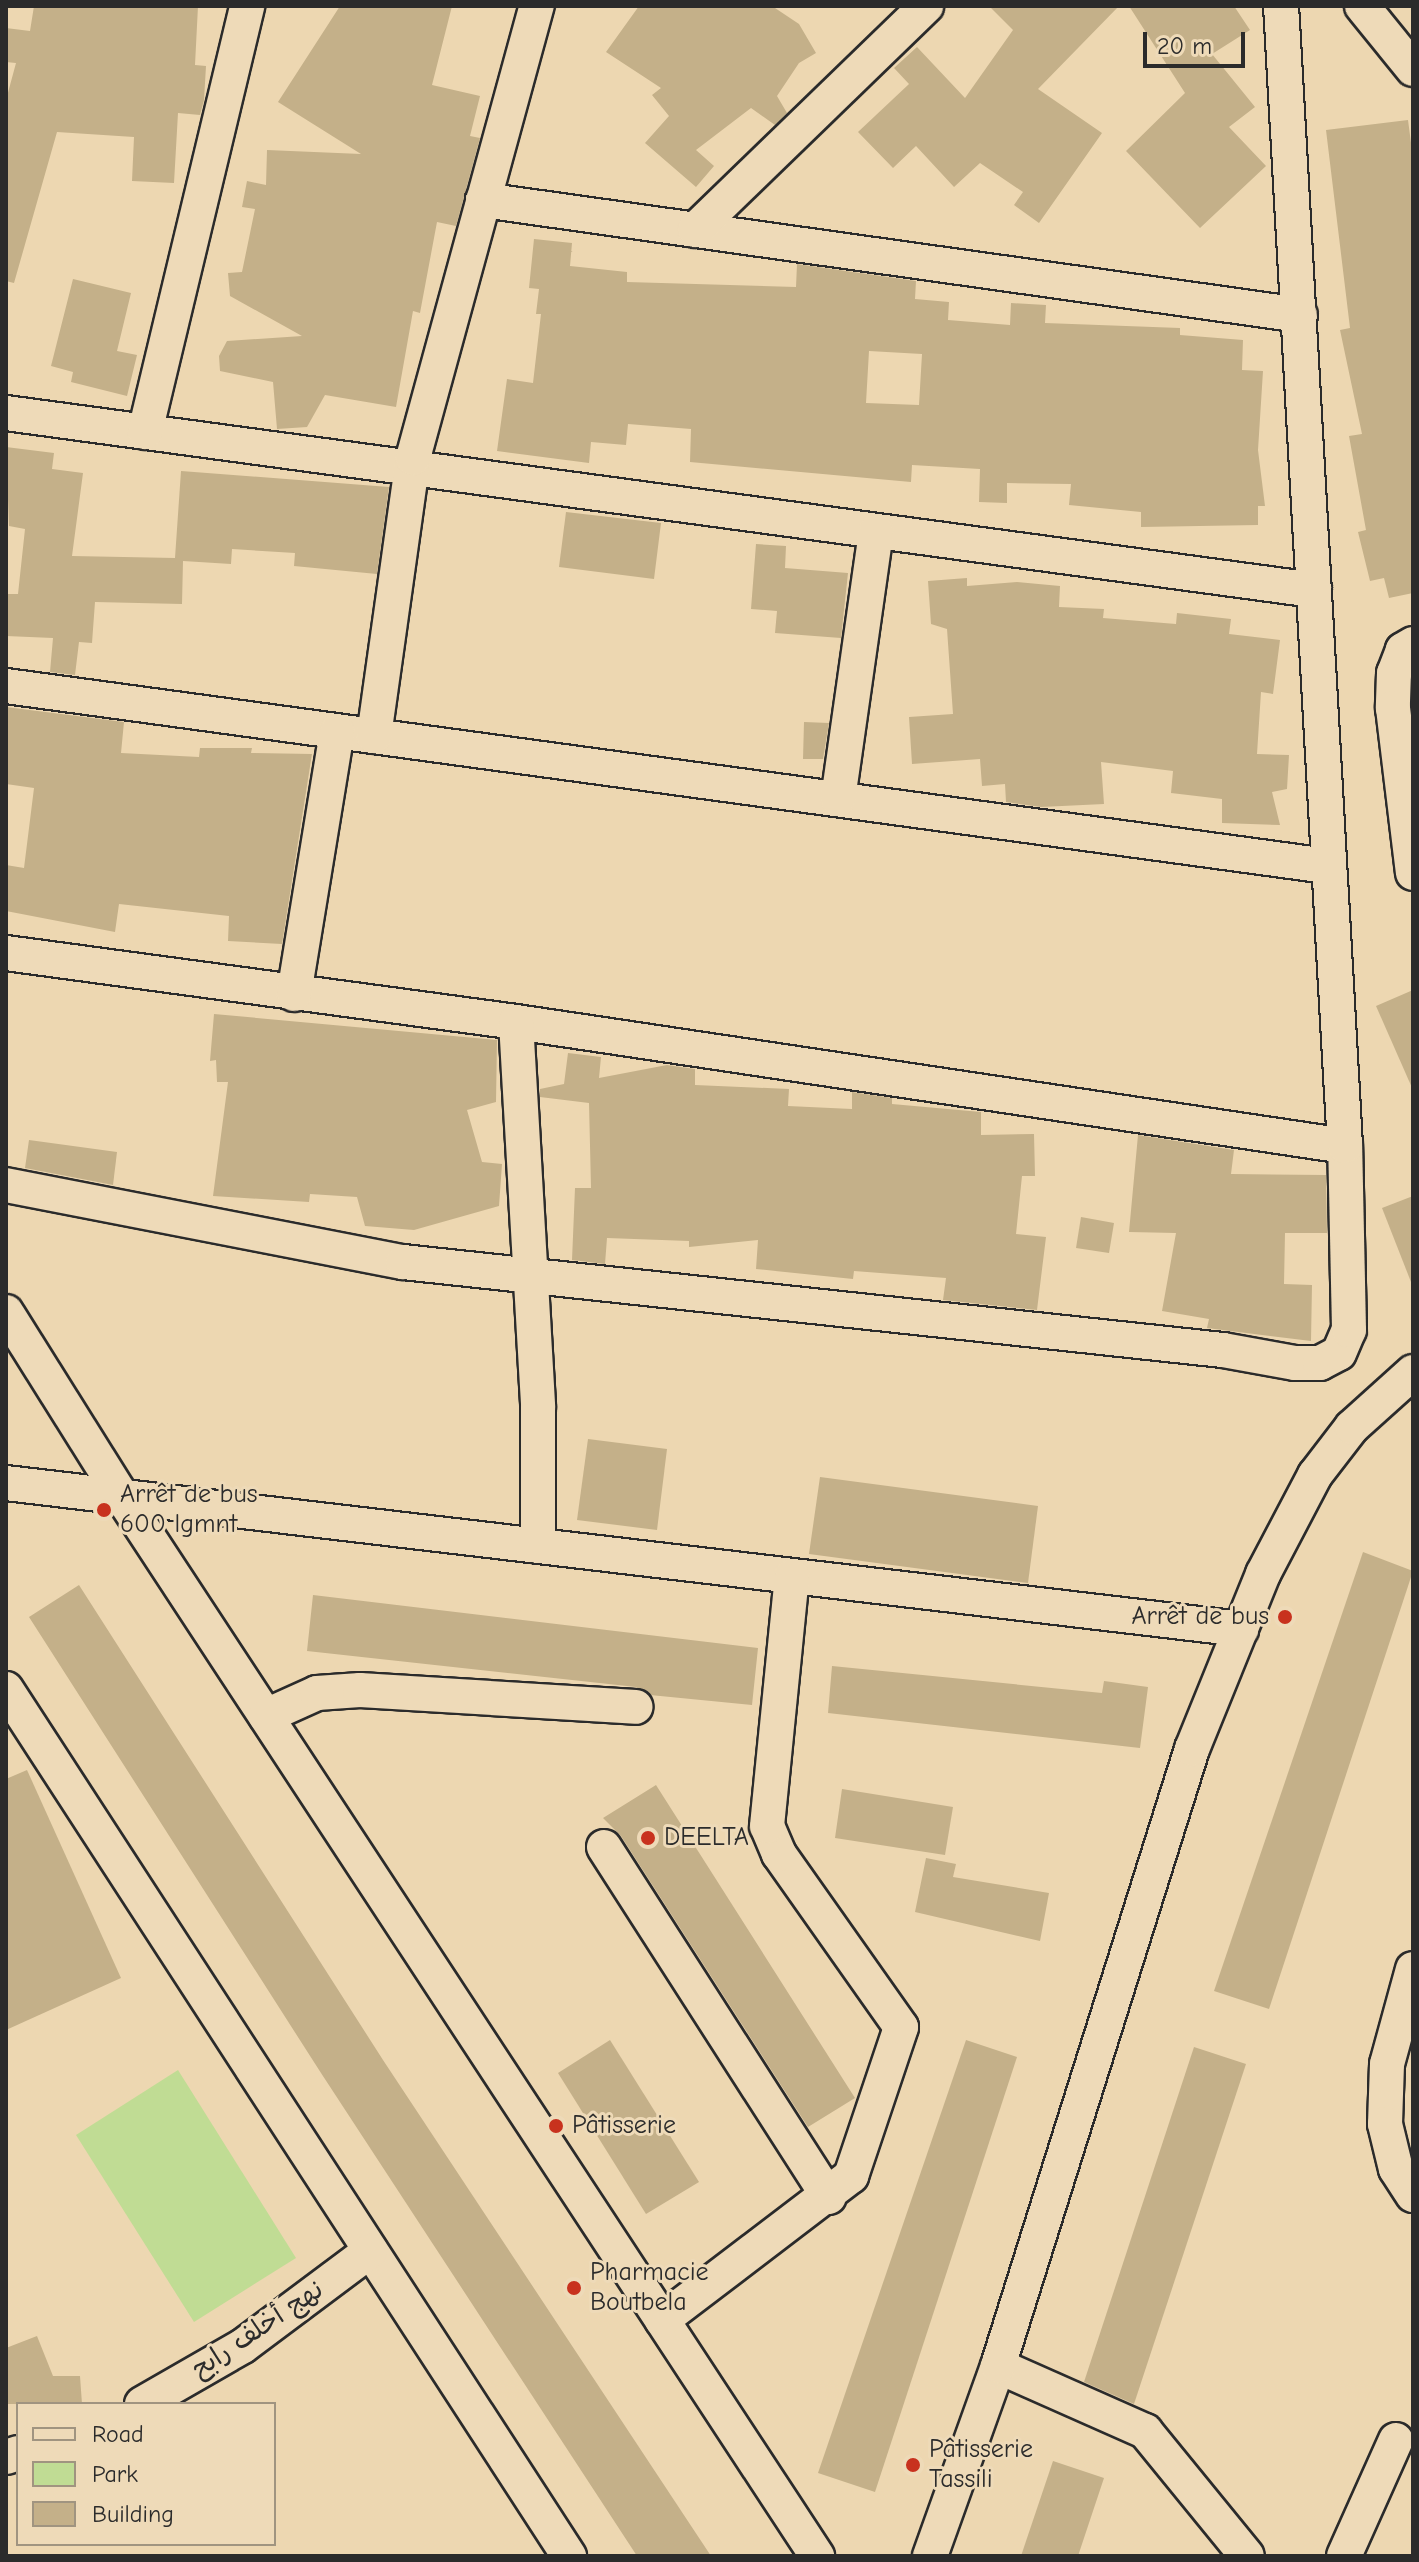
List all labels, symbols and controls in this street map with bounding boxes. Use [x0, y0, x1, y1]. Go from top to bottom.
scale bar [1147, 16, 1249, 66]
text: 20 m [1157, 32, 1212, 60]
place label: Arrêt de bus 600 lgmnt [120, 1479, 258, 1540]
marker: Arrêt de bus 600 lgmnt [95, 1501, 113, 1519]
place label: Arrêt de bus [1131, 1601, 1269, 1633]
marker: Arrêt de bus [1276, 1608, 1294, 1626]
place label: DEELTA [664, 1822, 749, 1854]
marker: DEELTA [639, 1829, 657, 1847]
place label: Pâtisserie [572, 2110, 676, 2142]
marker: Pâtisserie [547, 2117, 565, 2135]
place label: Pharmacie Boutbela [590, 2257, 709, 2318]
street label: نهج أخلف رابح [186, 2275, 330, 2385]
marker: Pharmacie Boutbela [565, 2279, 583, 2297]
legend [16, 2402, 276, 2546]
text: Road [92, 2420, 144, 2448]
place label: Pâtisserie Tassili [929, 2434, 1033, 2496]
marker: Pâtisserie Tassili [904, 2456, 922, 2474]
text: Park [92, 2460, 138, 2488]
text: Building [92, 2500, 174, 2528]

